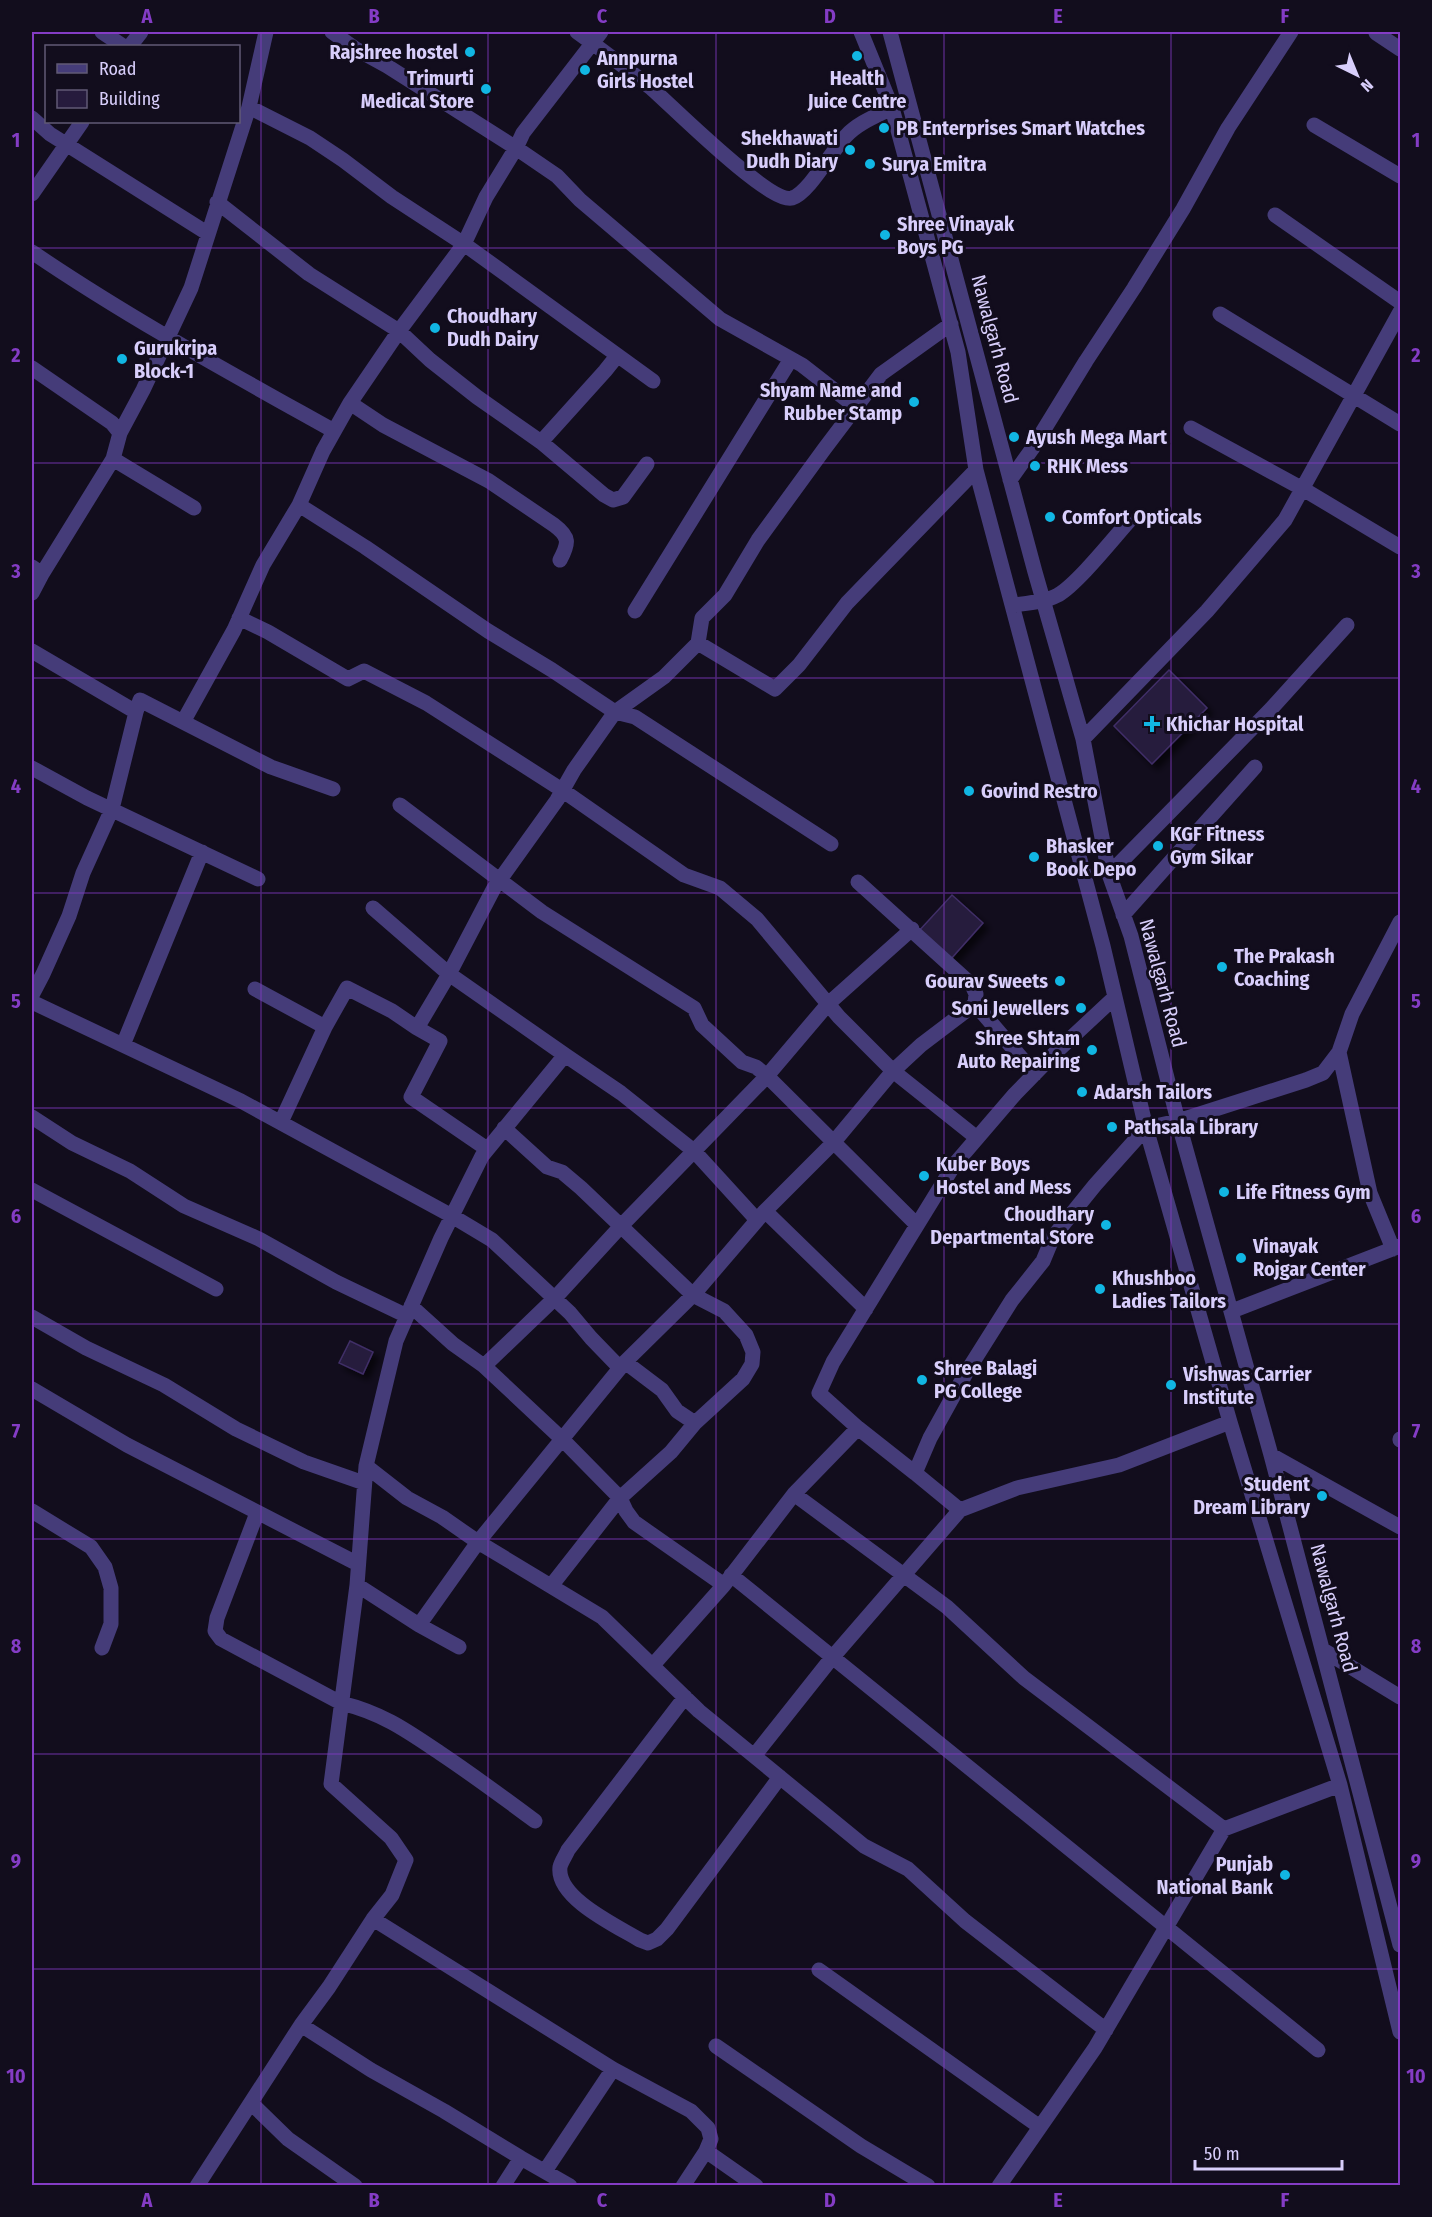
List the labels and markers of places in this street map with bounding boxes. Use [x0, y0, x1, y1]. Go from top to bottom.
place label: Rajshree hostel [329, 40, 459, 64]
marker: Rajshree hostel [463, 45, 477, 59]
place label: Annpurna Girls Hostel [596, 46, 694, 93]
marker: Health Juice Centre [850, 49, 864, 63]
marker: Annpurna Girls Hostel [578, 63, 592, 77]
place label: Trimurti Medical Store [361, 66, 474, 113]
place label: Health Juice Centre [807, 66, 906, 113]
marker: Trimurti Medical Store [479, 82, 493, 96]
place label: PB Enterprises Smart Watches [896, 116, 1145, 140]
marker: PB Enterprises Smart Watches [877, 121, 891, 135]
place label: Shekhawati Dudh Diary [741, 126, 838, 173]
marker: Shekhawati Dudh Diary [843, 143, 857, 157]
place label: Surya Emitra [882, 152, 987, 176]
marker: Surya Emitra [863, 157, 877, 171]
place label: Shree Vinayak Boys PG [897, 212, 1015, 259]
marker: Shree Vinayak Boys PG [878, 228, 892, 242]
place label: Choudhary Dudh Dairy [447, 304, 539, 351]
marker: Choudhary Dudh Dairy [428, 321, 442, 335]
place label: Gurukripa Block-1 [134, 336, 217, 383]
marker: Gurukripa Block-1 [115, 352, 129, 366]
place label: Shyam Name and Rubber Stamp [760, 378, 902, 425]
marker: Shyam Name and Rubber Stamp [907, 395, 921, 409]
place label: Ayush Mega Mart [1025, 425, 1168, 449]
marker: Ayush Mega Mart [1007, 430, 1021, 444]
place label: RHK Mess [1047, 454, 1128, 478]
marker: RHK Mess [1028, 459, 1042, 473]
place label: Comfort Opticals [1062, 505, 1202, 529]
marker: Comfort Opticals [1043, 510, 1057, 524]
place label: Khichar Hospital [1166, 712, 1304, 736]
marker: Khichar Hospital [1143, 715, 1161, 733]
place label: Govind Restro [981, 779, 1098, 803]
marker: Govind Restro [962, 784, 976, 798]
place label: KGF Fitness Gym Sikar [1170, 822, 1265, 869]
place label: Bhasker Book Depo [1046, 834, 1137, 881]
marker: KGF Fitness Gym Sikar [1151, 839, 1165, 853]
marker: Bhasker Book Depo [1027, 850, 1041, 864]
place label: The Prakash Coaching [1234, 944, 1335, 991]
marker: The Prakash Coaching [1215, 960, 1229, 974]
place label: Gourav Sweets [925, 969, 1048, 993]
marker: Gourav Sweets [1053, 974, 1067, 988]
place label: Soni Jewellers [951, 996, 1069, 1020]
marker: Soni Jewellers [1074, 1001, 1088, 1015]
place label: Shree Shtam Auto Repairing [956, 1026, 1080, 1073]
marker: Shree Shtam Auto Repairing [1085, 1043, 1099, 1057]
place label: Adarsh Tailors [1093, 1080, 1212, 1104]
marker: Adarsh Tailors [1075, 1085, 1089, 1099]
place label: Pathsala Library [1124, 1115, 1259, 1139]
marker: Pathsala Library [1105, 1120, 1119, 1134]
place label: Kuber Boys Hostel and Mess [936, 1152, 1072, 1199]
marker: Kuber Boys Hostel and Mess [917, 1169, 931, 1183]
place label: Life Fitness Gym [1236, 1180, 1370, 1204]
marker: Life Fitness Gym [1217, 1185, 1231, 1199]
place label: Choudhary Departmental Store [930, 1202, 1094, 1249]
marker: Choudhary Departmental Store [1099, 1218, 1113, 1232]
place label: Vinayak Rojgar Center [1252, 1234, 1366, 1281]
marker: Vinayak Rojgar Center [1234, 1251, 1248, 1265]
place label: Khushboo Ladies Tailors [1112, 1266, 1226, 1313]
marker: Khushboo Ladies Tailors [1093, 1282, 1107, 1296]
place label: Shree Balagi PG College [934, 1356, 1037, 1403]
place label: Vishwas Carrier Institute [1182, 1362, 1312, 1409]
marker: Shree Balagi PG College [915, 1373, 929, 1387]
marker: Vishwas Carrier Institute [1164, 1378, 1178, 1392]
place label: Student Dream Library [1193, 1472, 1311, 1519]
marker: Student Dream Library [1315, 1489, 1329, 1503]
place label: Punjab National Bank [1157, 1852, 1274, 1899]
marker: Punjab National Bank [1278, 1868, 1292, 1882]

